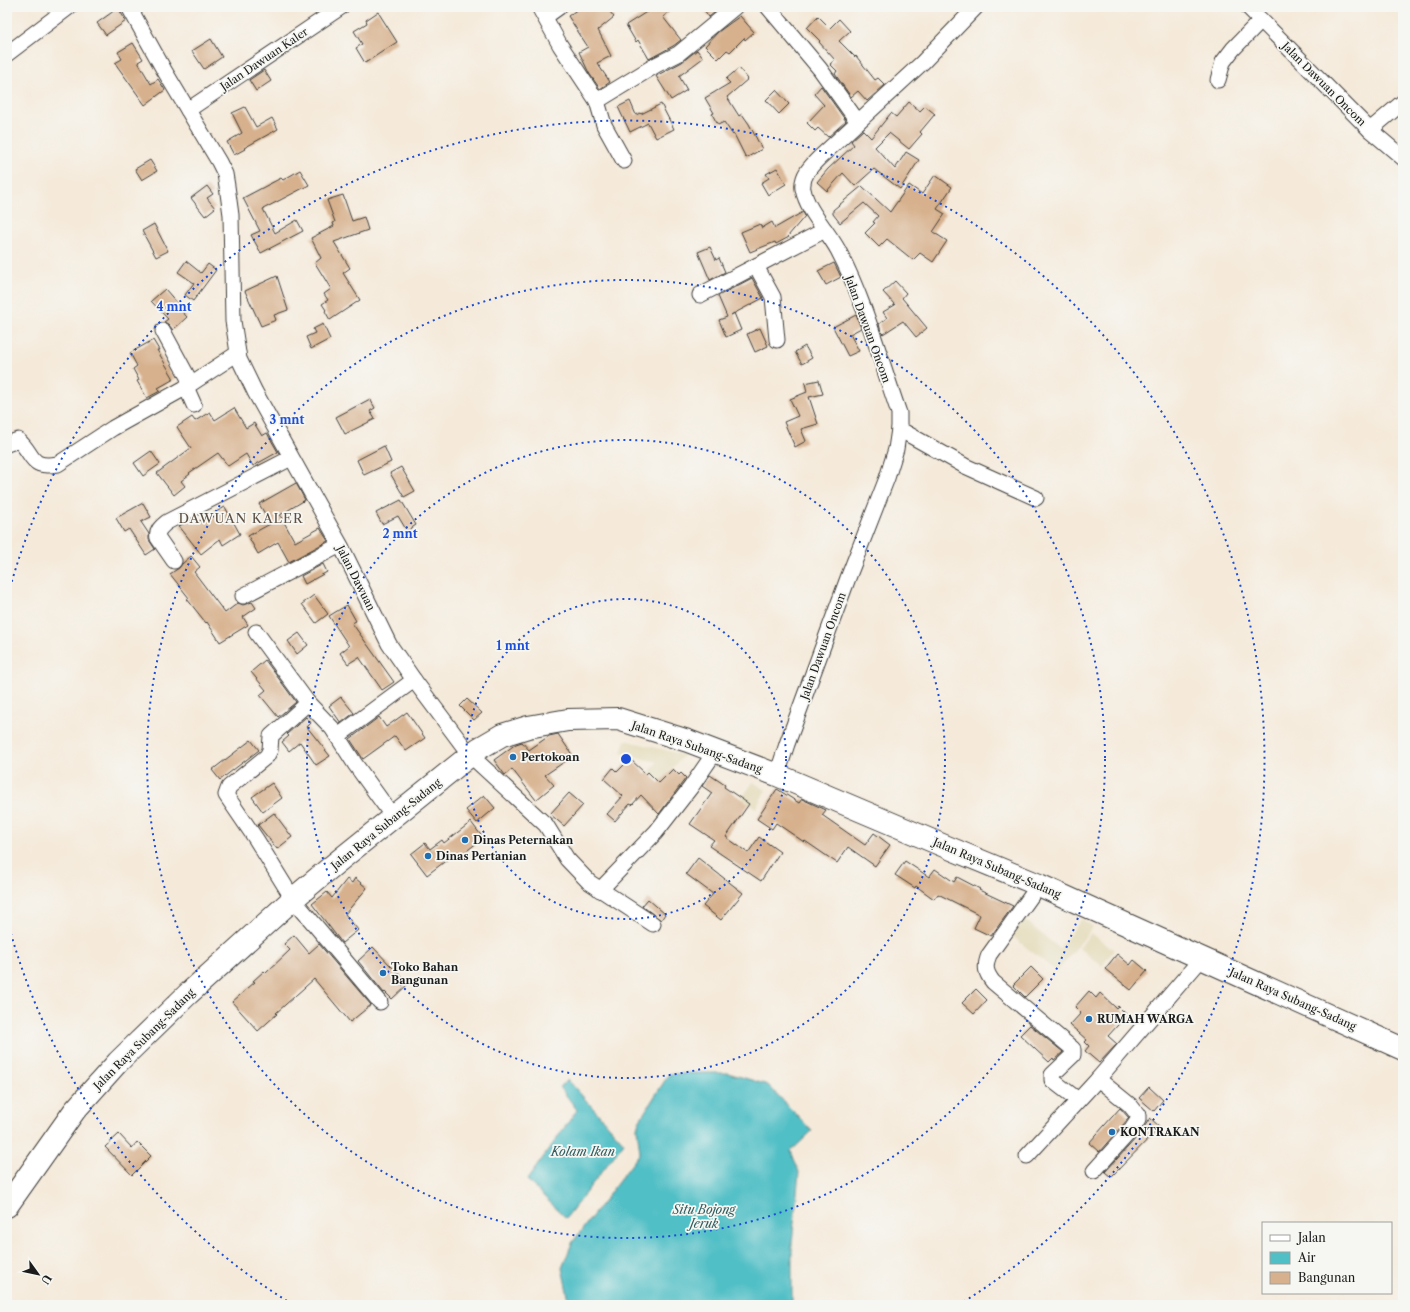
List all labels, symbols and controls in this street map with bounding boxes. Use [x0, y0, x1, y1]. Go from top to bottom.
street label: Jalan Dawuan Kaler [216, 24, 311, 95]
street label: Jalan Dawuan Oncom [1278, 38, 1369, 129]
street label: Jalan Dawuan Oncom [841, 272, 894, 385]
text: 4 mnt [156, 299, 192, 314]
text: 3 mnt [270, 412, 305, 427]
district label: DAWUAN KALER [178, 510, 304, 526]
text: 2 mnt [382, 526, 418, 541]
street label: Jalan Dawuan [333, 541, 378, 613]
street label: Jalan Dawuan Oncom [796, 590, 849, 703]
text: 1 mnt [496, 638, 530, 653]
street label: Jalan Raya Subang-Sadang [628, 717, 764, 776]
place label: Pertokoan [521, 750, 580, 764]
marker: Pertokoan [508, 752, 518, 762]
centre of rings [619, 752, 633, 766]
street label: Jalan Raya Subang-Sadang [327, 775, 444, 874]
place label: Dinas Peternakan [473, 833, 574, 847]
street label: Jalan Raya Subang-Sadang [929, 834, 1063, 901]
marker: Dinas Peternakan [460, 835, 470, 845]
place label: Dinas Pertanian [436, 849, 527, 863]
marker: Dinas Pertanian [423, 851, 433, 861]
place label: Toko Bahan Bangunan [391, 960, 459, 987]
street label: Jalan Raya Subang-Sadang [1226, 964, 1359, 1033]
marker: Toko Bahan Bangunan [378, 968, 388, 978]
street label: Jalan Raya Subang-Sadang [89, 985, 198, 1094]
place label: RUMAH WARGA [1097, 1012, 1194, 1026]
marker: RUMAH WARGA [1084, 1014, 1094, 1024]
place label: KONTRAKAN [1120, 1125, 1200, 1139]
marker: KONTRAKAN [1107, 1127, 1117, 1137]
water label: Kolam Ikan [550, 1144, 615, 1159]
water label: Situ Bojong Jeruk [672, 1202, 737, 1231]
legend [1262, 1222, 1392, 1294]
text: Jalan [1296, 1230, 1326, 1245]
text: Air [1297, 1250, 1316, 1265]
north arrow [18, 1254, 58, 1294]
text: Bangunan [1298, 1270, 1356, 1285]
text: U [38, 1272, 55, 1287]

